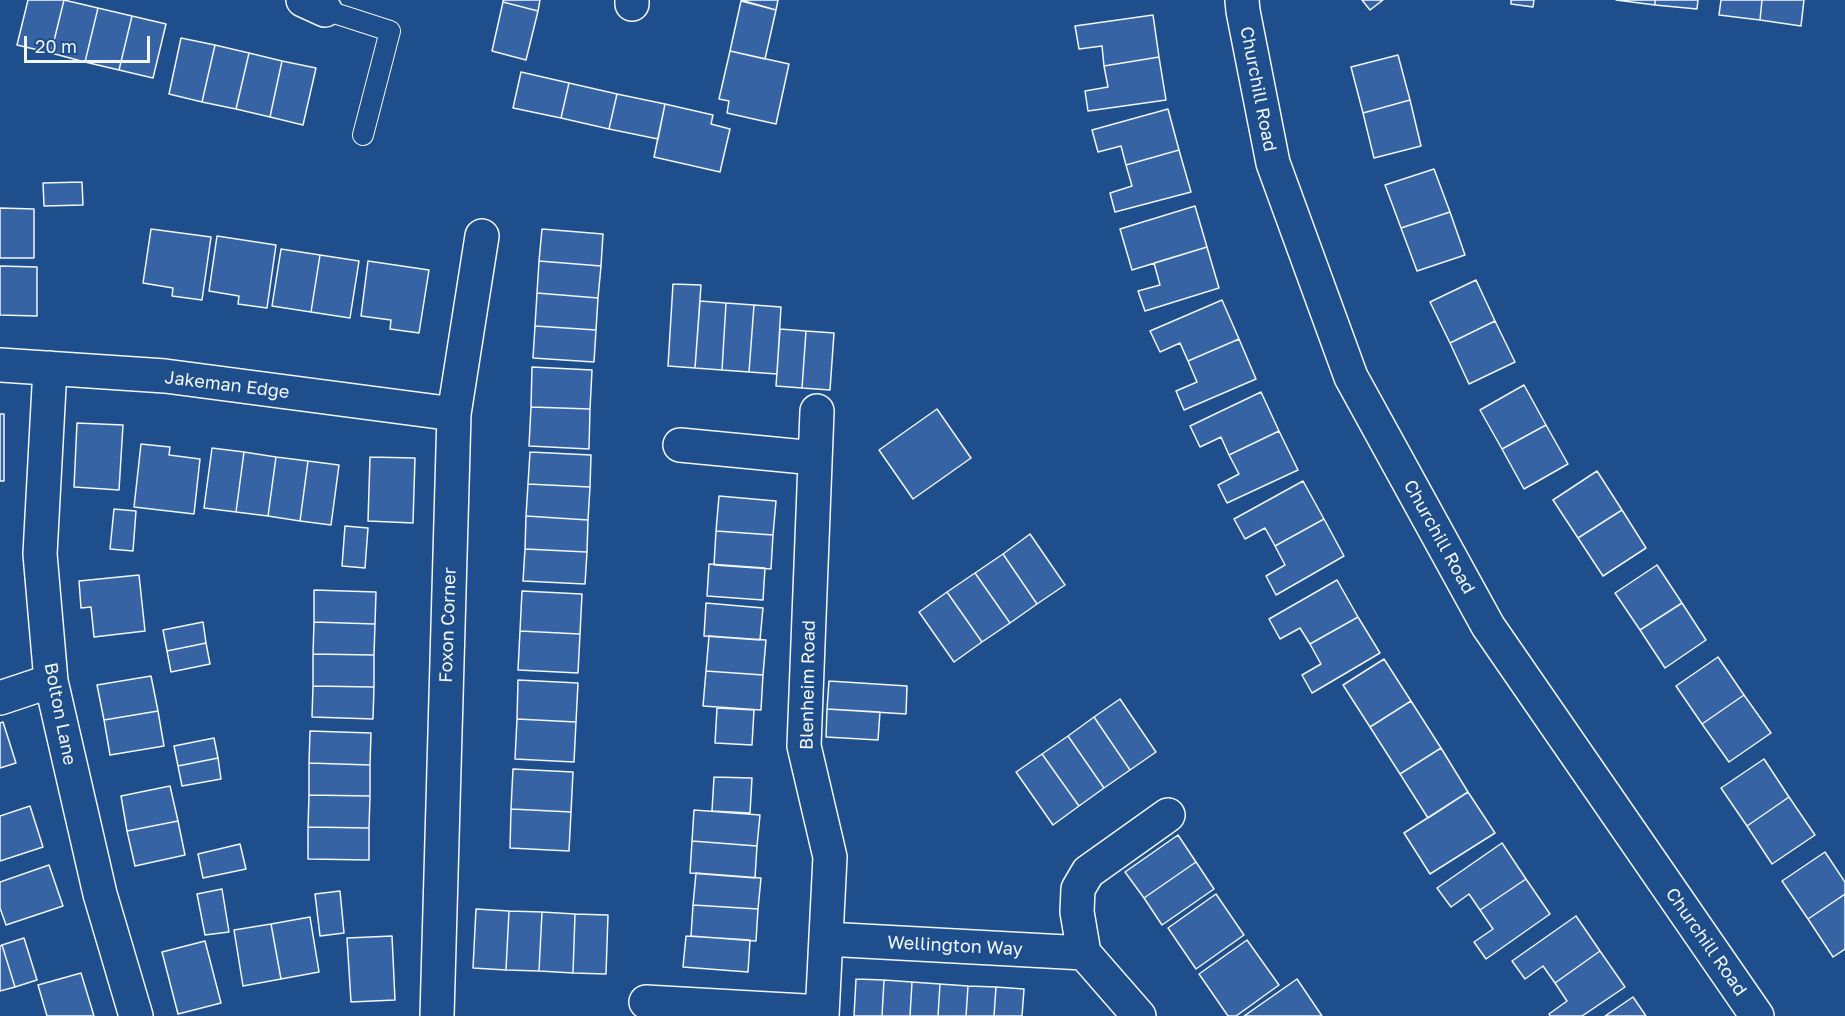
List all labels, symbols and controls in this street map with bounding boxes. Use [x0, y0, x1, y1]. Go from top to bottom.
scale bar [27, 24, 153, 62]
street label: Churchill Road [1235, 25, 1281, 153]
text: 20 m [35, 35, 77, 57]
street label: Jakeman Edge [163, 367, 291, 403]
street label: Churchill Road [1399, 476, 1479, 598]
street label: Foxon Corner [435, 567, 461, 683]
street label: Blenheim Road [796, 620, 820, 750]
street label: Bolton Lane [39, 661, 81, 767]
street label: Churchill Road [1661, 884, 1751, 1000]
street label: Wellington Way [887, 932, 1023, 960]

